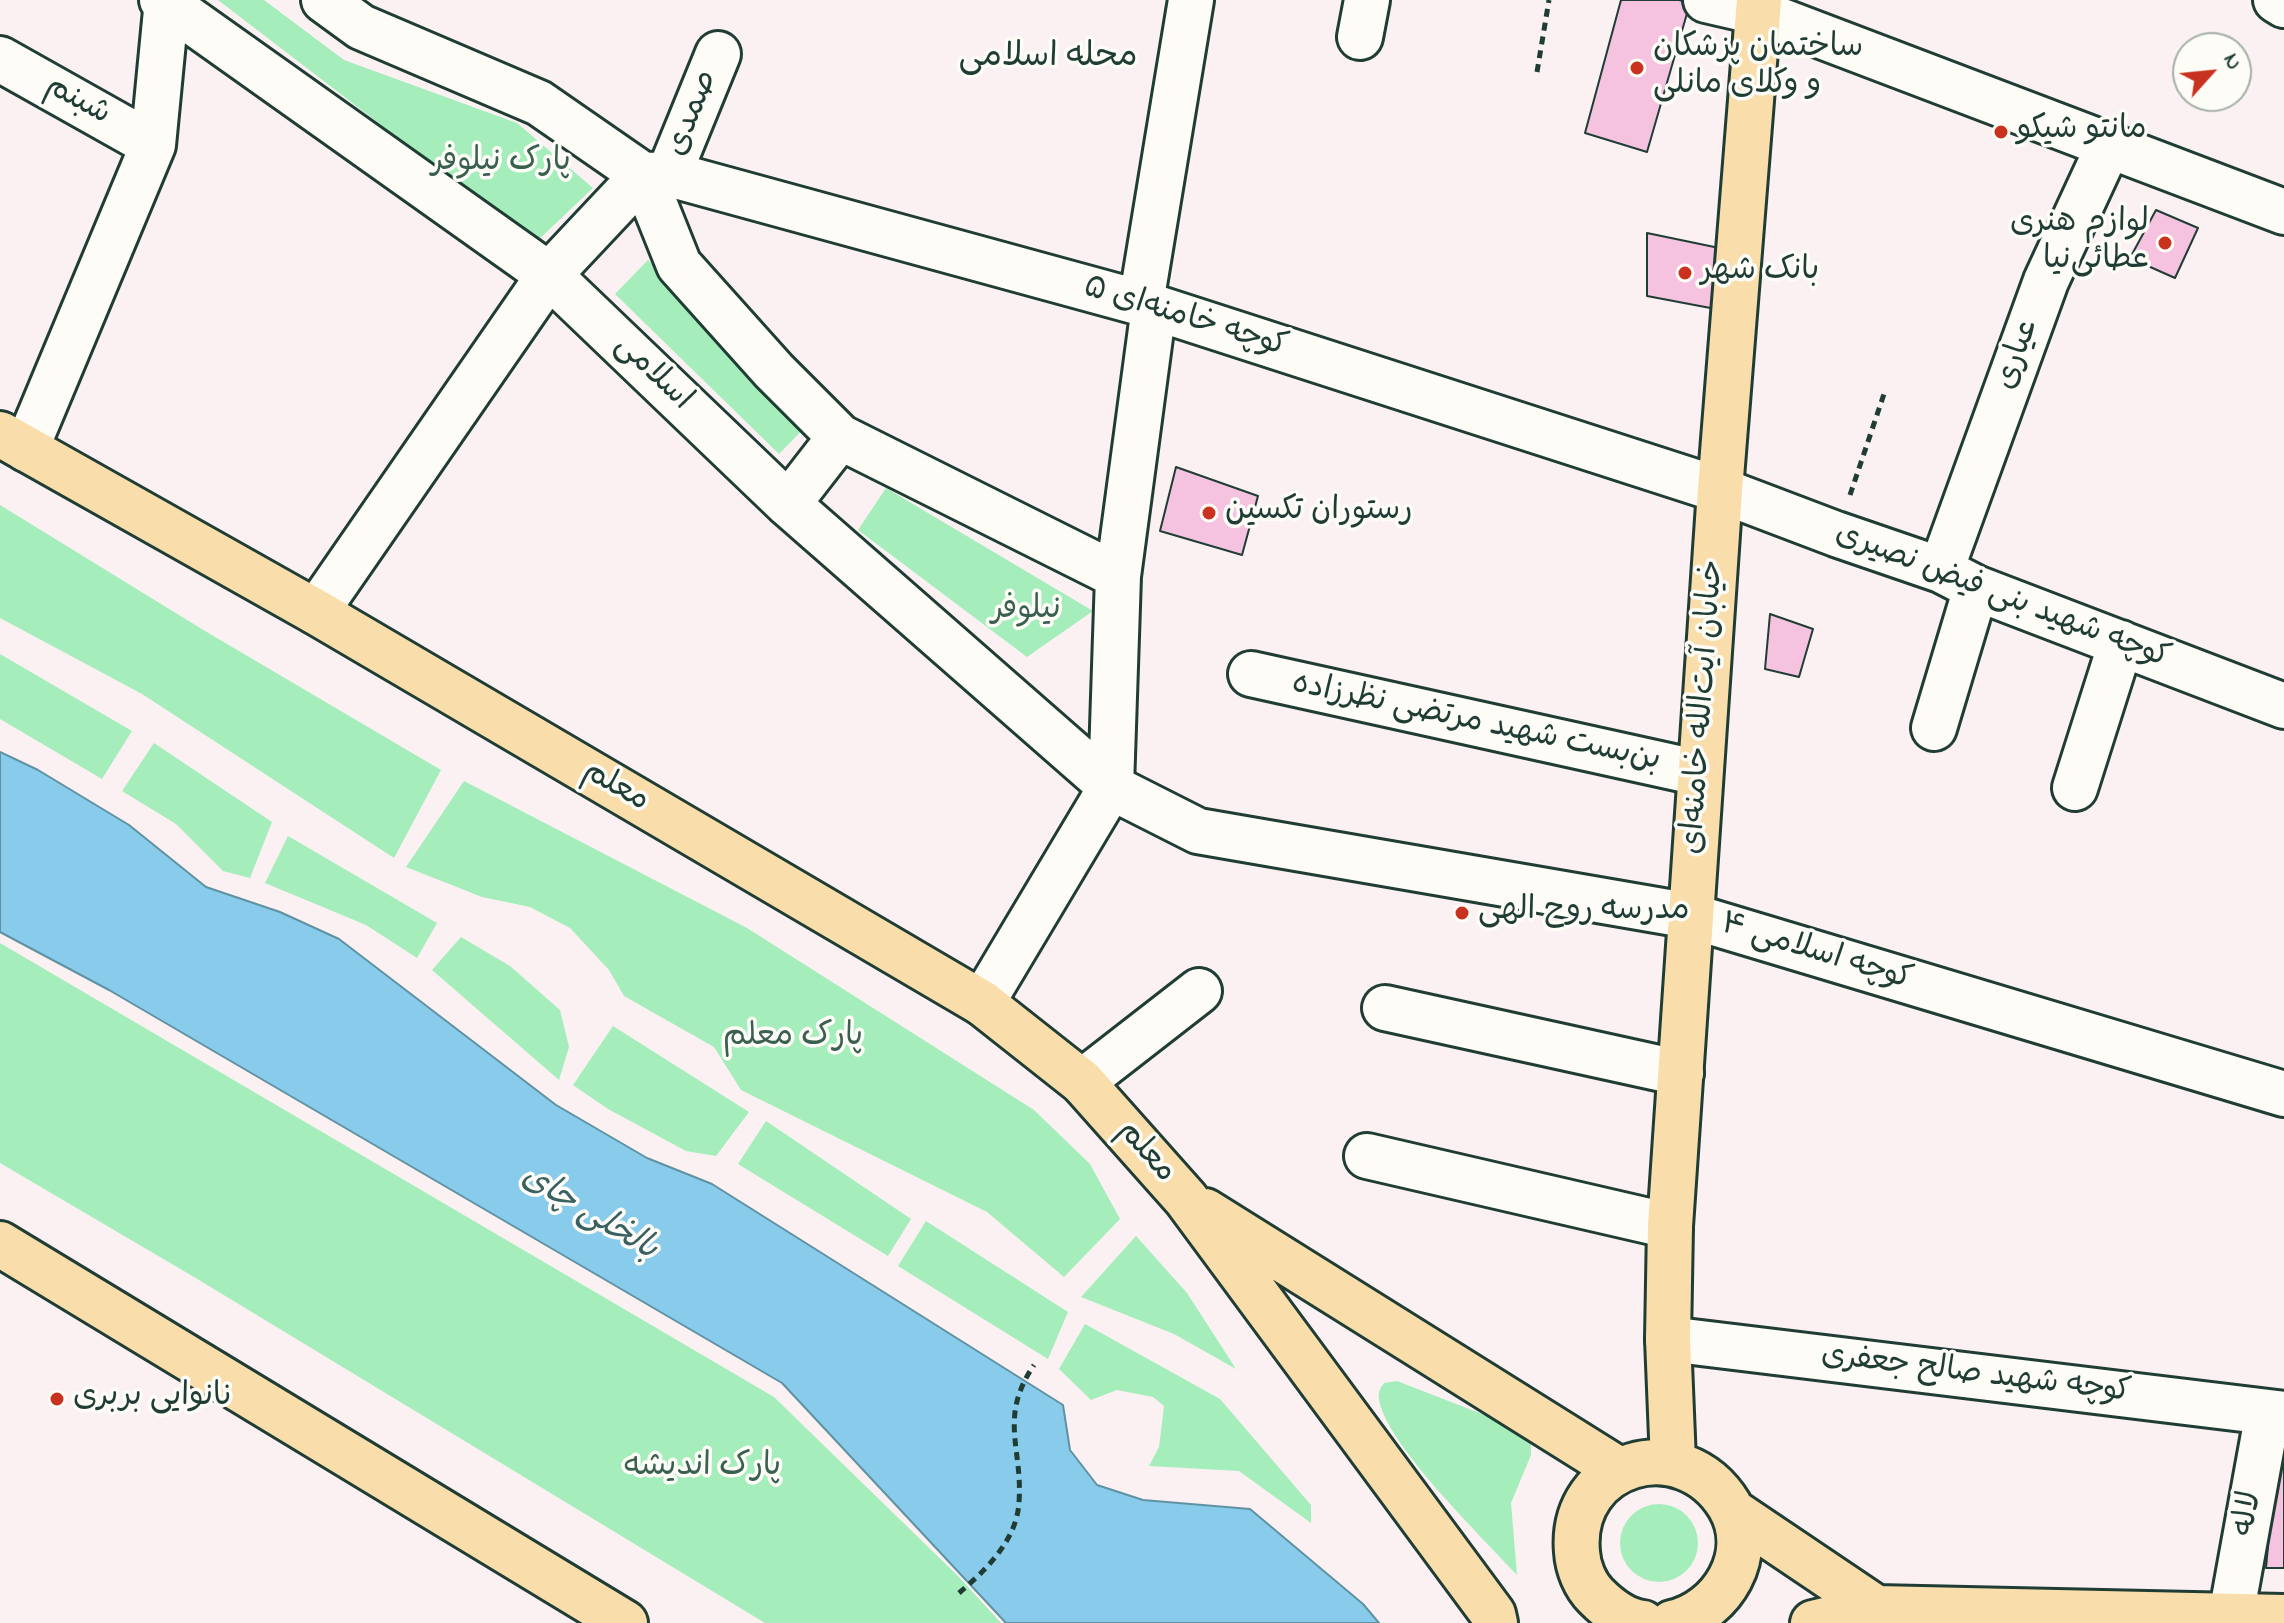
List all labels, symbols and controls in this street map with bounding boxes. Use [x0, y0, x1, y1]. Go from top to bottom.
place label: ساختمان پزشکان و وکلای مانلی [1653, 31, 1863, 106]
north arrow [2172, 32, 2252, 112]
district label: محله اسلامی [959, 39, 1137, 79]
text: N [2214, 48, 2249, 76]
marker: ساختمان پزشکان و وکلای مانلی [1628, 59, 1646, 77]
street label: صمدی [660, 66, 728, 162]
street label: شبنم [38, 69, 116, 135]
place label: مانتو شیکو [2017, 113, 2147, 151]
marker: مانتو شیکو [1992, 123, 2010, 141]
park label: پارک نیلوفر [431, 145, 571, 183]
place label: لوازم هنری عطائی‌نیا [2010, 206, 2149, 281]
marker: لوازم هنری عطائی‌نیا [2156, 234, 2174, 252]
place label: بانک شهر [1701, 254, 1819, 292]
marker: بانک شهر [1676, 264, 1694, 282]
street label: کوچه خامنه‌ای ۵ [1078, 270, 1292, 368]
street label: عیاری [1989, 315, 2049, 395]
street label: اسلامی [605, 328, 699, 420]
place label: رستوران تکسین [1225, 494, 1413, 532]
marker: رستوران تکسین [1200, 504, 1218, 522]
street label: کوچه شهید بنی فیض نصیری [1829, 516, 2175, 680]
street label: خیابان آیت‌الله خامنه‌ای [1676, 558, 1734, 856]
park label: نیلوفر [991, 593, 1061, 631]
street label: بن‌بست شهید مرتضی نظرزاده [1288, 666, 1664, 782]
street label: معلم [575, 754, 655, 822]
place label: مدرسه روح الهی [1478, 894, 1690, 932]
marker: مدرسه روح الهی [1453, 904, 1471, 922]
street label: کوچه اسلامی ۴ [1715, 907, 1917, 1001]
park label: پارک معلم [723, 1020, 863, 1058]
street label: معلم [1107, 1114, 1183, 1192]
water label: بالخلی چای [512, 1158, 664, 1272]
street label: کوچه شهید صالح جعفری [1819, 1338, 2133, 1414]
place label: نانوایی بربری [73, 1380, 233, 1418]
marker: نانوایی بربری [48, 1390, 66, 1408]
park label: پارک اندیشه [623, 1450, 781, 1488]
street label: لاله [2227, 1489, 2273, 1539]

